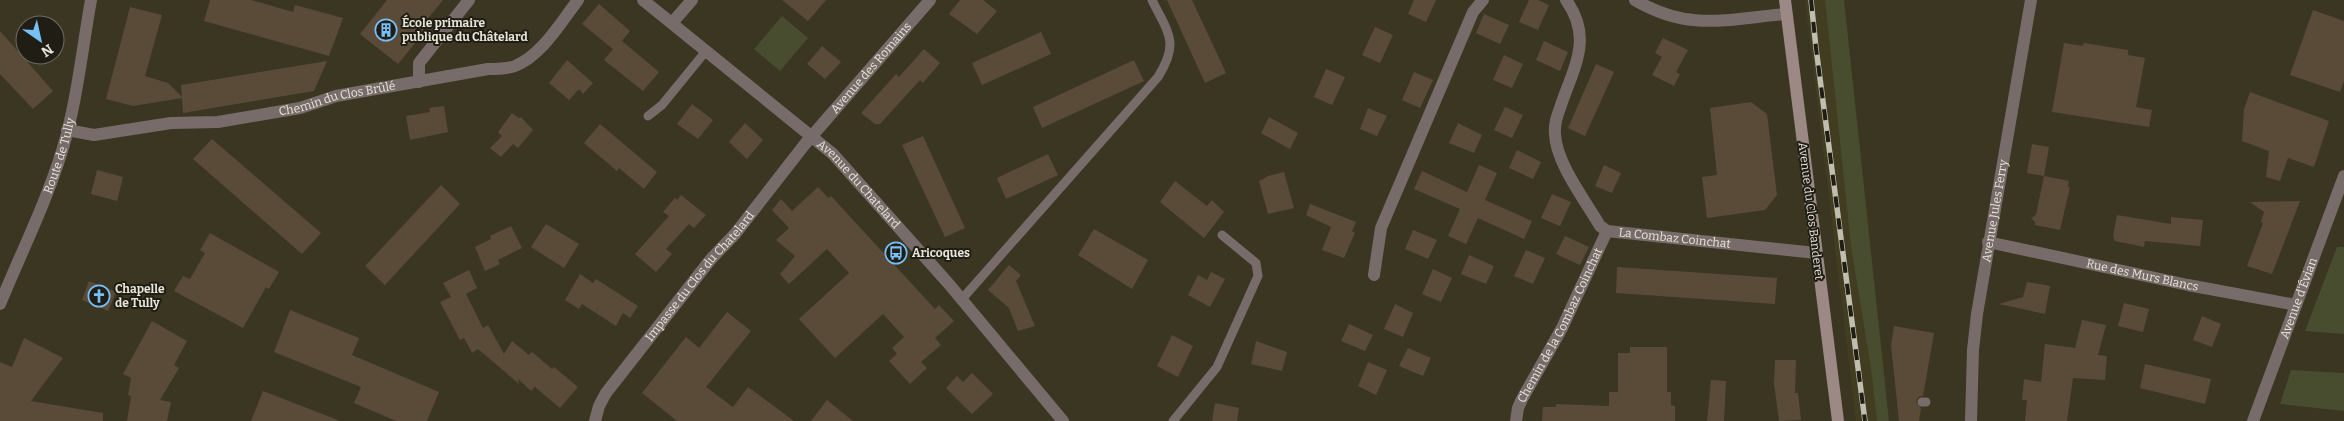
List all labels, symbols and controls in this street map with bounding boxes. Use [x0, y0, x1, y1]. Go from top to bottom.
place label: École primaire publique du Châtelard [402, 14, 529, 44]
north arrow [15, 15, 65, 65]
building icon: École primaire publique du Châtelard [374, 18, 398, 42]
street label: Avenue des Romains [828, 19, 915, 116]
text: N [38, 40, 56, 61]
street label: Chemin du Clos Brûlé [278, 79, 397, 119]
street label: Route de Tully [41, 116, 78, 195]
street label: Avenue du Chatelard [814, 137, 903, 231]
street label: Avenue du Clos Banderet [1796, 141, 1826, 281]
street label: Avenue Jules Ferry [1979, 158, 2011, 263]
street label: Impasse du Clos du Chatelard [642, 209, 757, 344]
street label: La Combaz Coinchat [1618, 225, 1732, 251]
bus stop icon: Aricoques [884, 241, 908, 265]
street label: Chemin de la Combaz Coinchat [1514, 245, 1605, 405]
place label: Aricoques [912, 246, 970, 260]
street label: Avenue d'Évian [2277, 255, 2320, 341]
street label: Rue des Murs Blancs [2085, 256, 2200, 294]
place label: Chapelle de Tully [115, 282, 165, 310]
church icon: Chapelle de Tully [87, 284, 111, 308]

